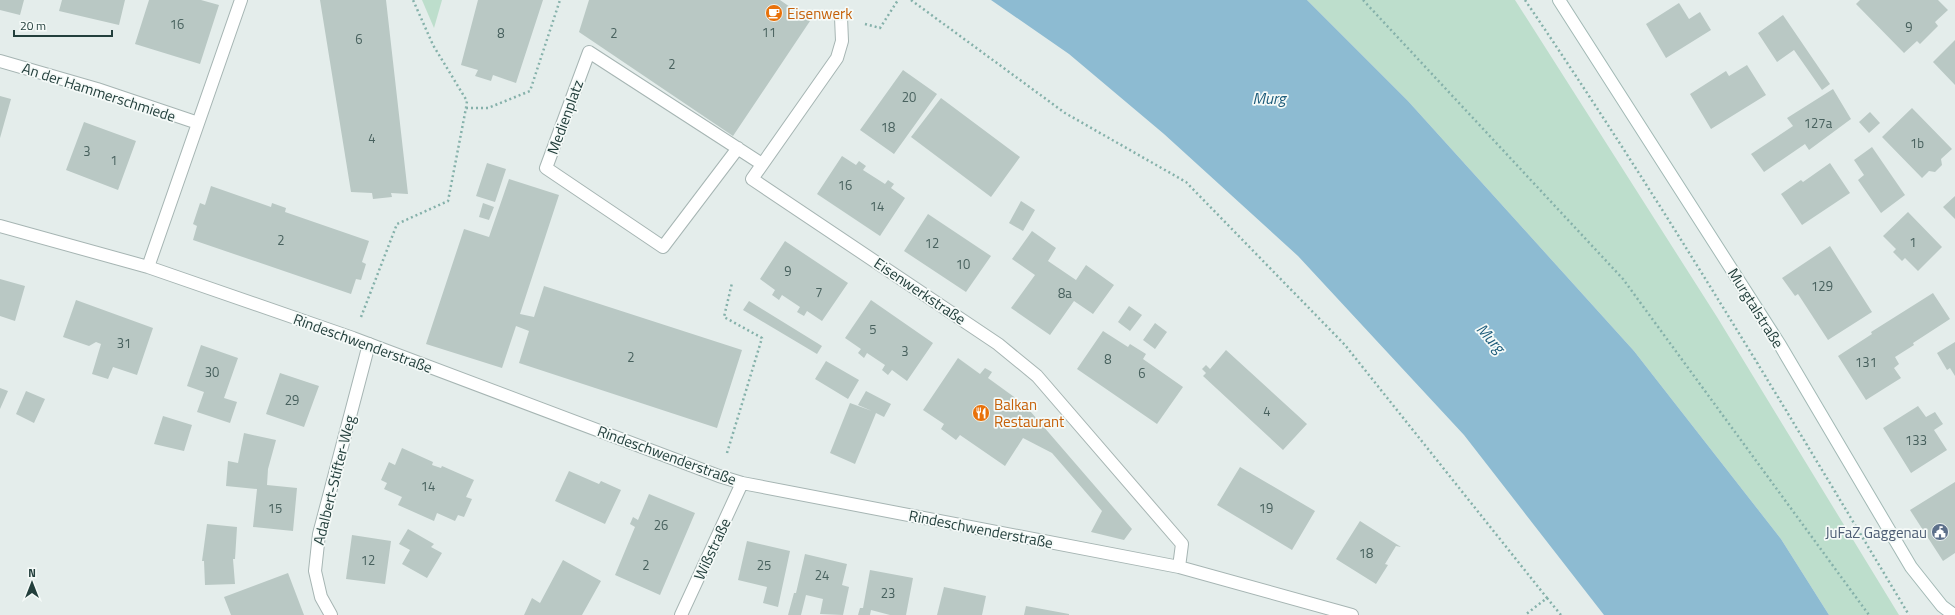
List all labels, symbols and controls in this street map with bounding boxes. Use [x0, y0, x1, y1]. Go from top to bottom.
place label: Eisenwerk [787, 2, 852, 25]
cafe icon: Eisenwerk [764, 3, 784, 23]
scale bar [14, 12, 112, 38]
house number: 16 [170, 14, 184, 34]
text: 20 m [20, 16, 46, 35]
house number: 9 [1905, 17, 1913, 37]
house number: 11 [762, 22, 776, 42]
house number: 8 [497, 23, 505, 43]
house number: 2 [610, 23, 618, 43]
house number: 6 [355, 29, 363, 49]
house number: 2 [668, 54, 676, 74]
street label: An der Hammerschmiede [19, 56, 179, 128]
street label: Medienplatz [541, 76, 589, 158]
water label: Murg [1253, 86, 1288, 110]
house number: 20 [902, 87, 916, 107]
house number: 127a [1804, 113, 1833, 133]
house number: 18 [881, 117, 895, 137]
house number: 4 [368, 128, 376, 148]
house number: 1b [1910, 133, 1924, 153]
house number: 3 [83, 141, 91, 161]
house number: 1 [110, 150, 118, 170]
house number: 16 [838, 175, 852, 195]
house number: 14 [870, 196, 884, 216]
house number: 2 [277, 230, 285, 250]
house number: 1 [1909, 232, 1917, 252]
house number: 12 [925, 233, 939, 253]
street label: Eisenwerkstraße [869, 252, 971, 330]
house number: 10 [956, 254, 970, 274]
house number: 9 [784, 261, 792, 281]
street label: Murgtalstraße [1722, 263, 1790, 353]
house number: 129 [1811, 276, 1833, 296]
house number: 7 [815, 282, 823, 302]
house number: 8a [1058, 283, 1072, 303]
street label: Rindeschwenderstraße [290, 307, 436, 379]
water label: Murg [1471, 318, 1513, 360]
house number: 5 [869, 319, 877, 339]
house number: 31 [117, 333, 131, 353]
house number: 3 [901, 341, 909, 361]
house number: 2 [627, 347, 635, 367]
house number: 8 [1104, 349, 1112, 369]
house number: 131 [1855, 352, 1877, 372]
house number: 30 [205, 362, 219, 382]
house number: 6 [1138, 363, 1146, 383]
house number: 29 [285, 390, 299, 410]
place label: Balkan Restaurant [994, 393, 1065, 433]
house number: 4 [1263, 401, 1271, 421]
restaurant icon: Balkan Restaurant [971, 403, 991, 423]
street label: Adalbert-Stifter-Weg [307, 412, 361, 547]
street label: Rindeschwenderstraße [594, 419, 740, 491]
house number: 133 [1905, 430, 1927, 450]
house number: 14 [421, 476, 435, 496]
house number: 15 [268, 498, 282, 518]
house number: 19 [1259, 498, 1273, 518]
street label: Rindeschwenderstraße [907, 504, 1055, 554]
street label: Wißstraße [688, 514, 736, 584]
house number: 26 [654, 515, 668, 535]
place label: JuFaZ Gaggenau [1825, 521, 1927, 544]
public building icon: JuFaZ Gaggenau [1930, 522, 1950, 542]
house number: 18 [1359, 543, 1373, 563]
house number: 12 [361, 550, 375, 570]
house number: 2 [642, 555, 650, 575]
house number: 25 [757, 555, 771, 575]
north arrow [12, 563, 52, 603]
text: N [28, 565, 36, 581]
house number: 24 [815, 565, 829, 585]
house number: 23 [881, 583, 895, 603]

